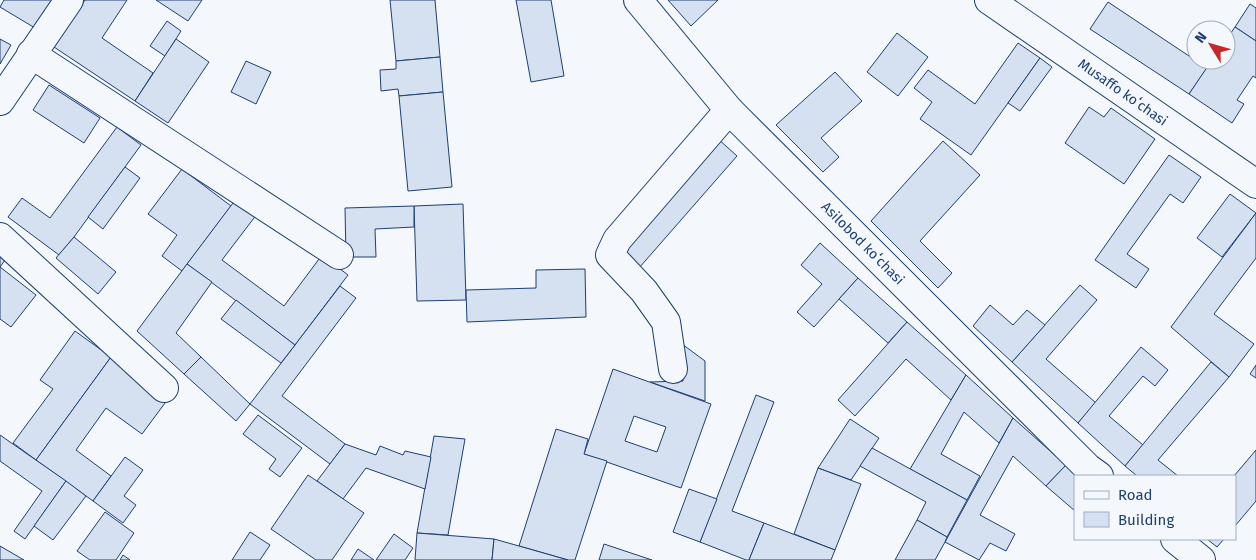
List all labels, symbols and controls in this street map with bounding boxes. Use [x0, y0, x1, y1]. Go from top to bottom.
north arrow [1186, 20, 1236, 70]
text: N [1191, 29, 1211, 46]
street label: Musaffo koʻchasi [1075, 55, 1171, 130]
street label: Asilobod koʻchasi [818, 198, 908, 288]
legend [1074, 475, 1236, 540]
text: Road [1118, 486, 1153, 504]
text: Building [1118, 511, 1174, 529]

